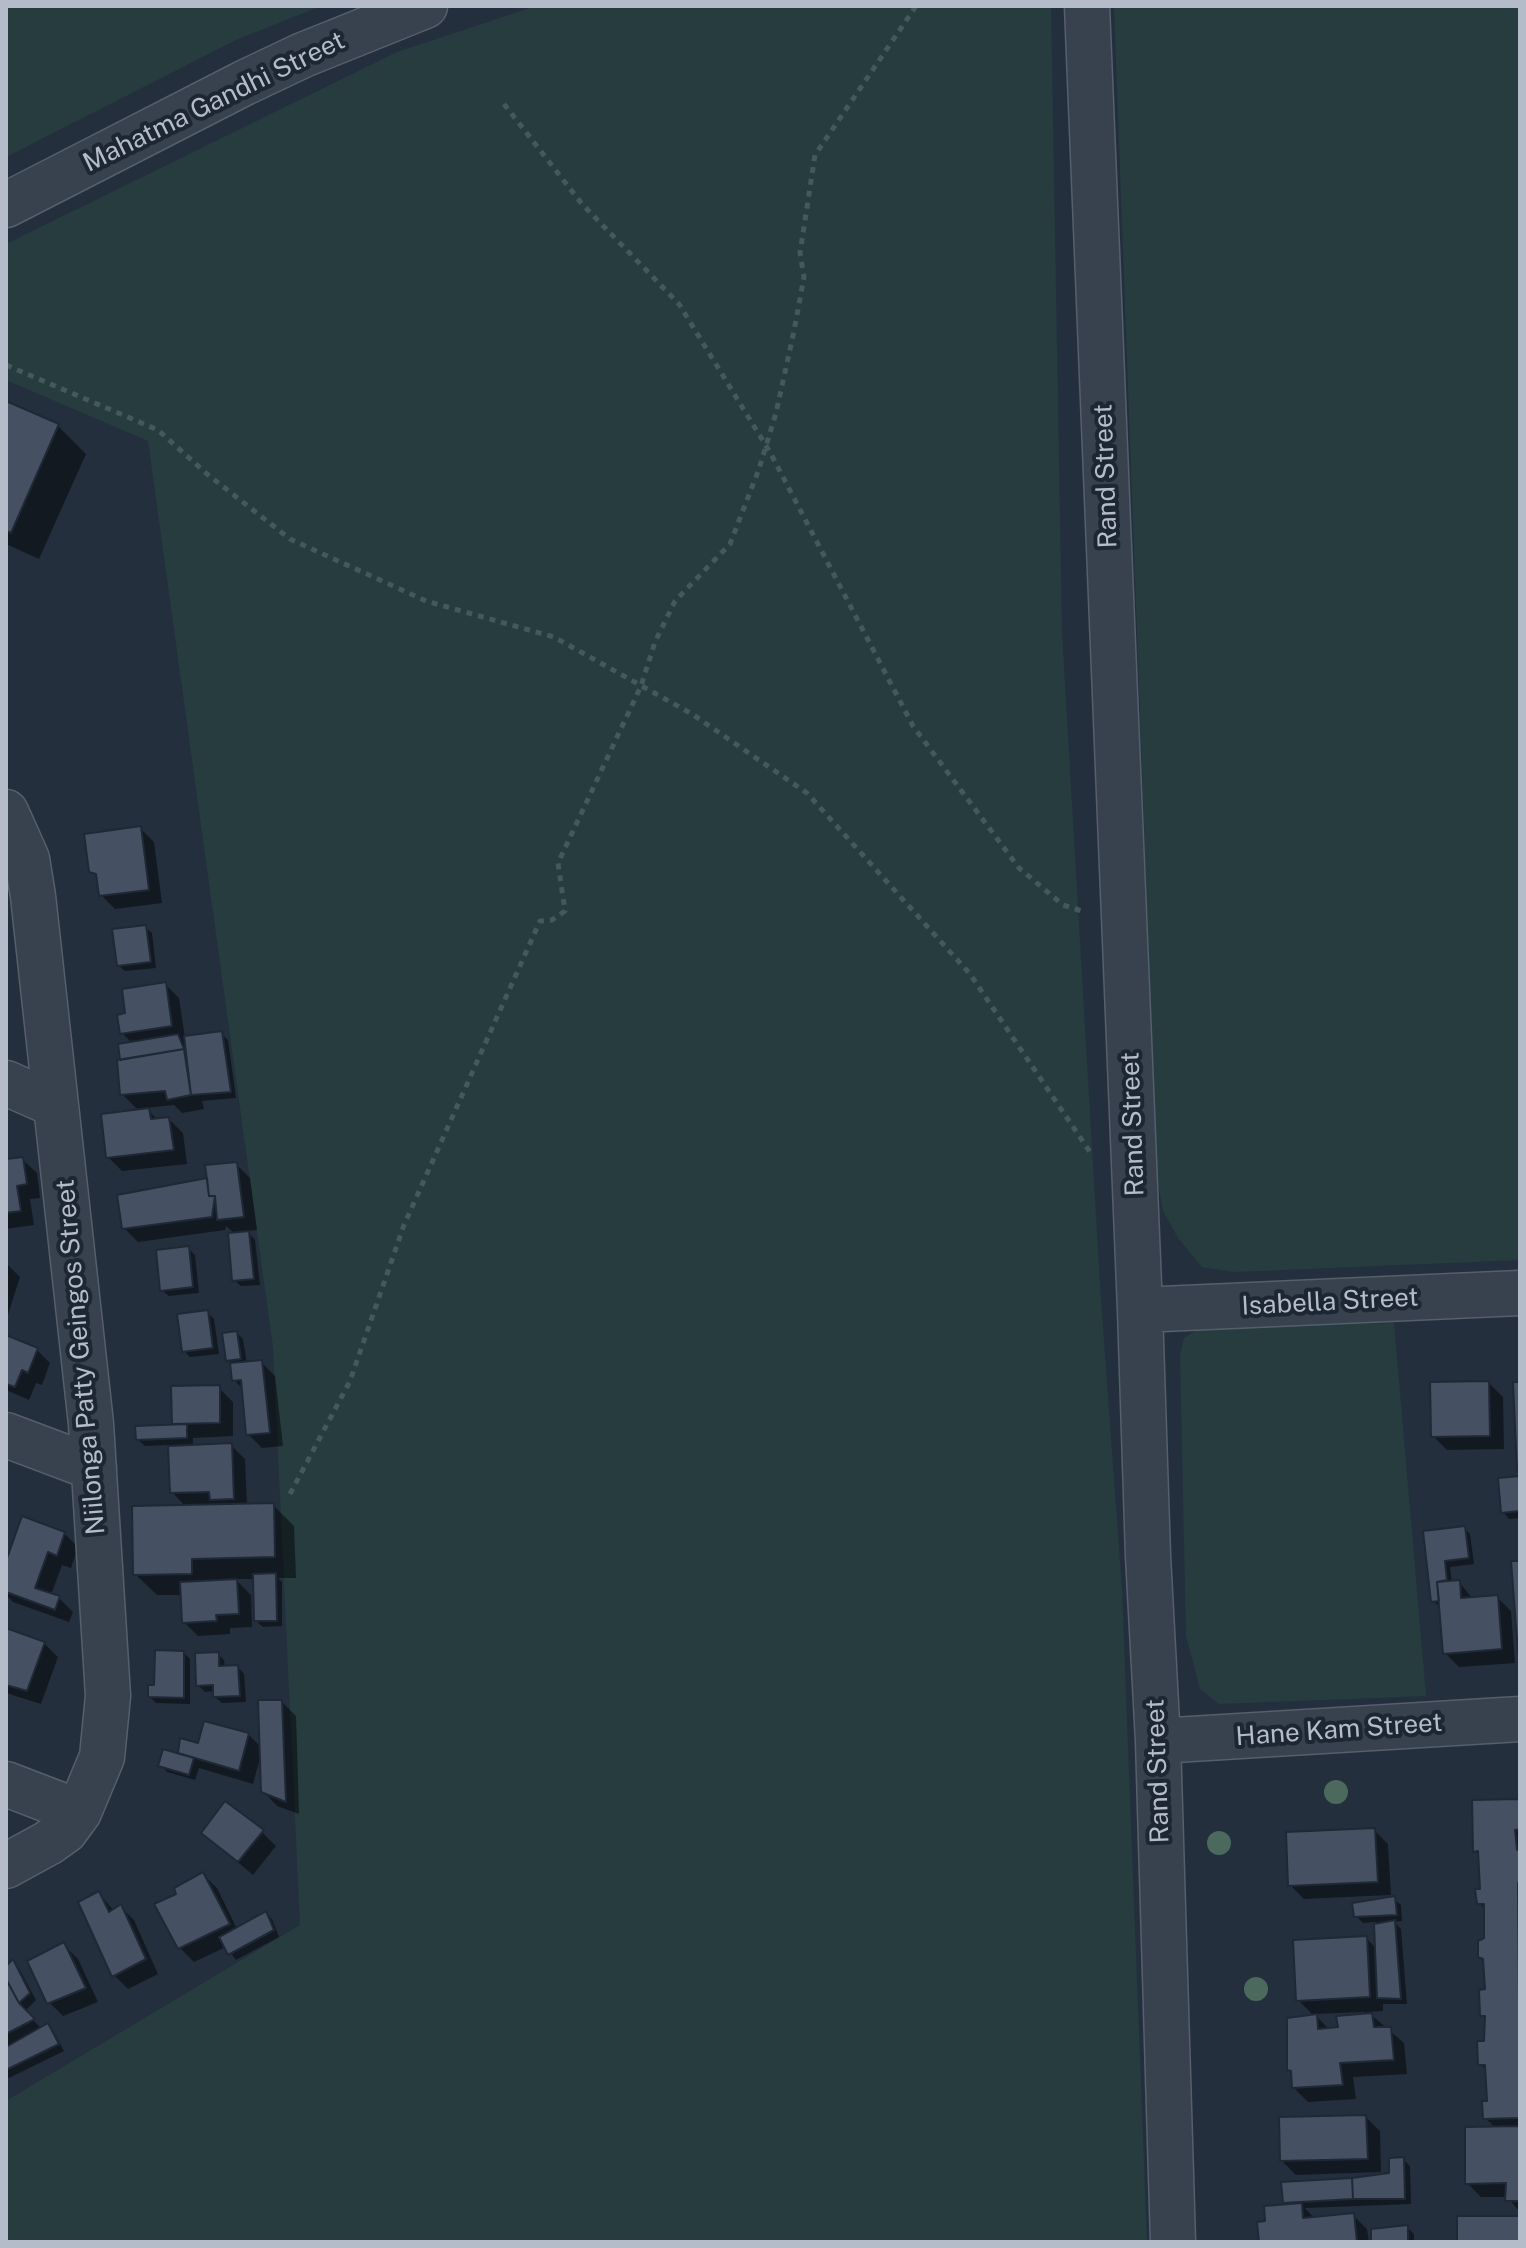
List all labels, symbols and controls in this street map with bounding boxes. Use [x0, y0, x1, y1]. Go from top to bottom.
street label: Mahatma Gandhi Street [78, 25, 350, 179]
street label: Rand Street [1088, 403, 1124, 549]
street label: Rand Street [1115, 1051, 1151, 1197]
street label: Niilonga Patty Geingos Street [50, 1178, 112, 1536]
street label: Isabella Street [1241, 1282, 1419, 1322]
street label: Rand Street [1140, 1698, 1176, 1844]
street label: Hane Kam Street [1235, 1707, 1443, 1753]

